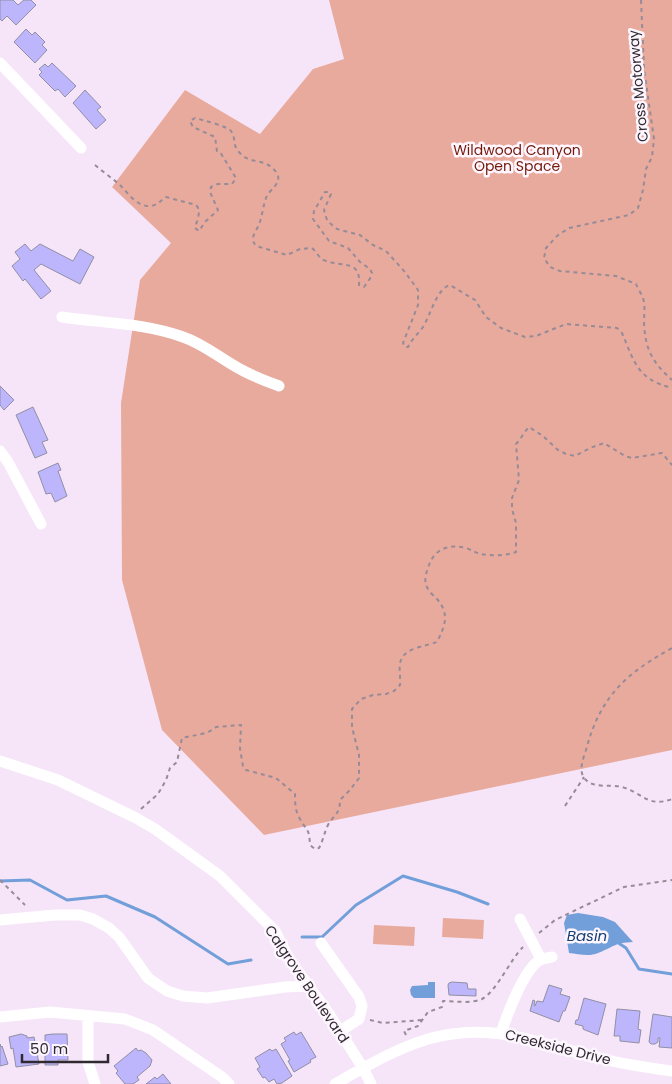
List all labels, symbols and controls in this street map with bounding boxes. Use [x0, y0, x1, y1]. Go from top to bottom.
street label: Cross Motorway [623, 29, 653, 143]
park label: Wildwood Canyon Open Space [453, 140, 581, 176]
street label: Calgrove Boulevard [260, 921, 354, 1047]
water label: Basin [567, 925, 607, 946]
street label: Creekside Drive [503, 1024, 613, 1070]
scale bar [22, 1032, 109, 1064]
text: 50 m [30, 1038, 68, 1059]

